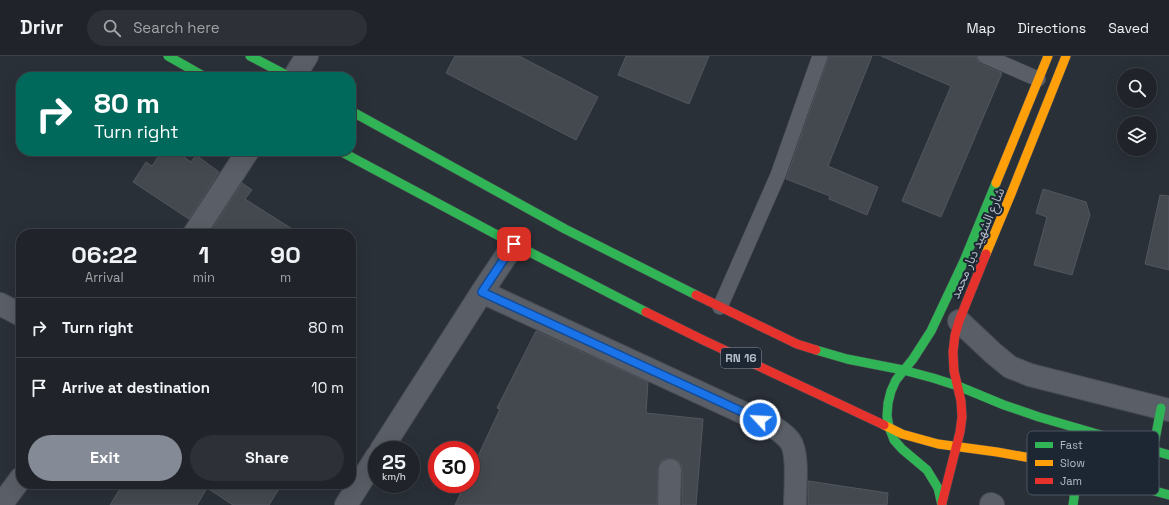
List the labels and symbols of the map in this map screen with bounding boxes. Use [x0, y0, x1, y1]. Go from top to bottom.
street label: شارع الشهيد دبار محمد [946, 185, 1010, 302]
pin [497, 227, 531, 261]
road number: RN 16 [721, 348, 761, 368]
position arrow [739, 399, 781, 441]
legend [1027, 431, 1159, 495]
text: Fast [1060, 438, 1083, 452]
speed limit sign: 30 [428, 441, 480, 493]
text: Slow [1060, 456, 1085, 470]
text: Jam [1060, 474, 1082, 488]

